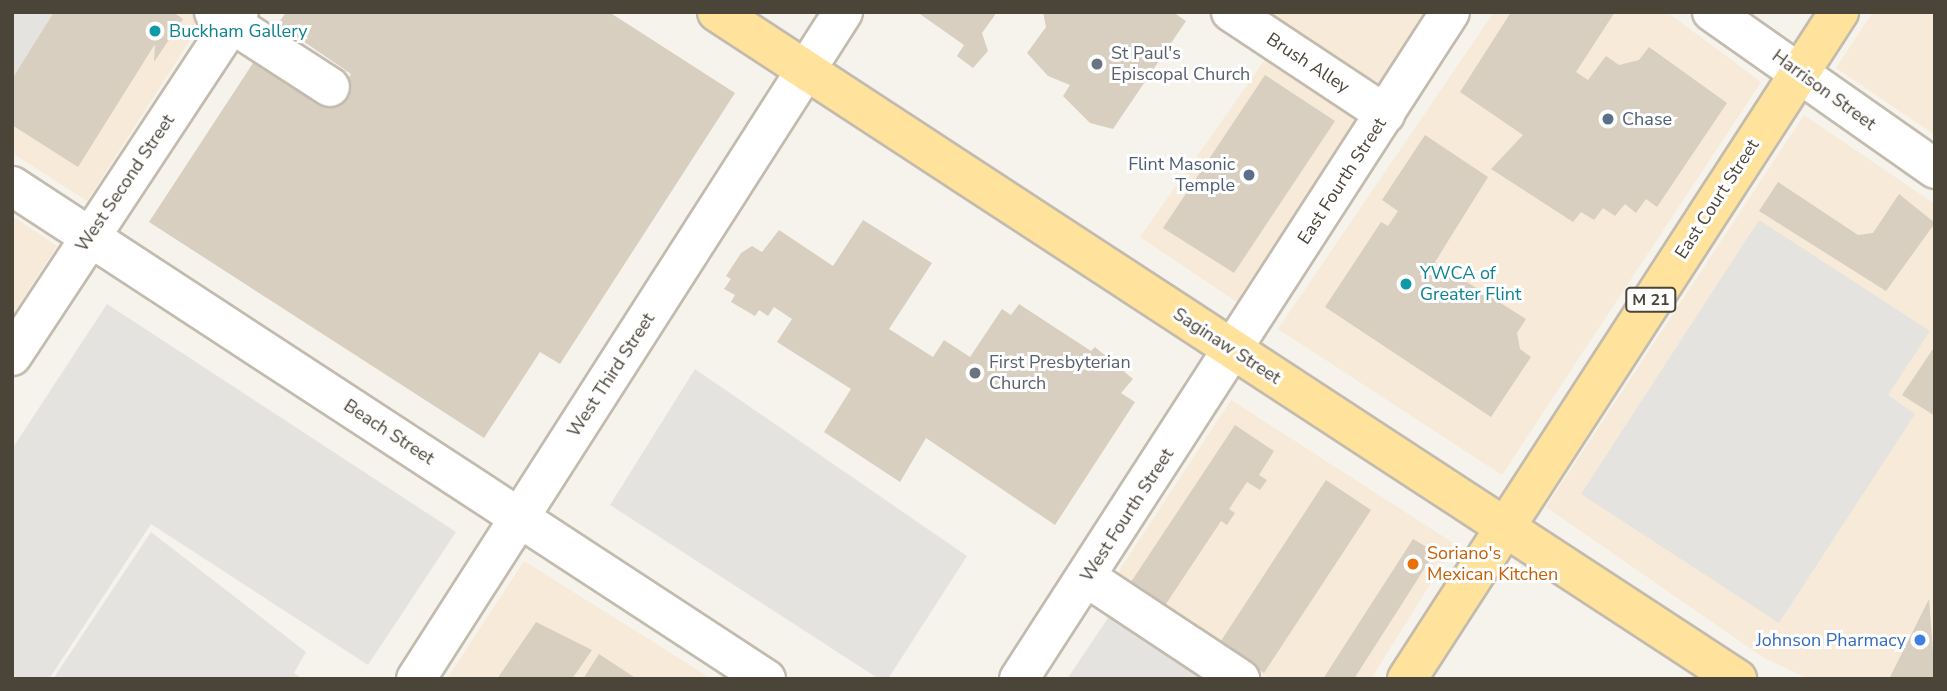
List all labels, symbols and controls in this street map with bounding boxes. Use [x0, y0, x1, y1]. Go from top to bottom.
place label: Buckham Gallery [169, 20, 307, 42]
marker: Buckham Gallery [147, 23, 163, 39]
street label: Brush Alley [1262, 28, 1354, 98]
place label: St Paul's Episcopal Church [1111, 43, 1250, 86]
street label: Harrison Street [1768, 45, 1880, 135]
marker: St Paul's Episcopal Church [1089, 56, 1105, 72]
place label: Chase [1622, 108, 1672, 130]
street label: West Second Street [71, 110, 179, 256]
marker: Chase [1600, 111, 1616, 127]
street label: East Fourth Street [1293, 114, 1391, 248]
street label: East Court Street [1670, 135, 1764, 263]
place label: Flint Masonic Temple [1128, 154, 1235, 196]
marker: Flint Masonic Temple [1241, 167, 1257, 183]
place label: YWCA of Greater Flint [1420, 263, 1521, 306]
marker: YWCA of Greater Flint [1398, 276, 1414, 292]
road number: M 21 [1625, 288, 1677, 312]
street label: Saginaw Street [1169, 303, 1285, 389]
street label: West Third Street [563, 309, 659, 441]
place label: First Presbyterian Church [989, 352, 1131, 394]
marker: First Presbyterian Church [967, 365, 983, 381]
street label: Beach Street [340, 395, 438, 469]
street label: West Fourth Street [1076, 444, 1178, 586]
place label: Soriano's Mexican Kitchen [1427, 543, 1558, 586]
marker: Soriano's Mexican Kitchen [1405, 556, 1421, 572]
place label: Johnson Pharmacy [1756, 629, 1906, 651]
marker: Johnson Pharmacy [1912, 632, 1928, 648]

